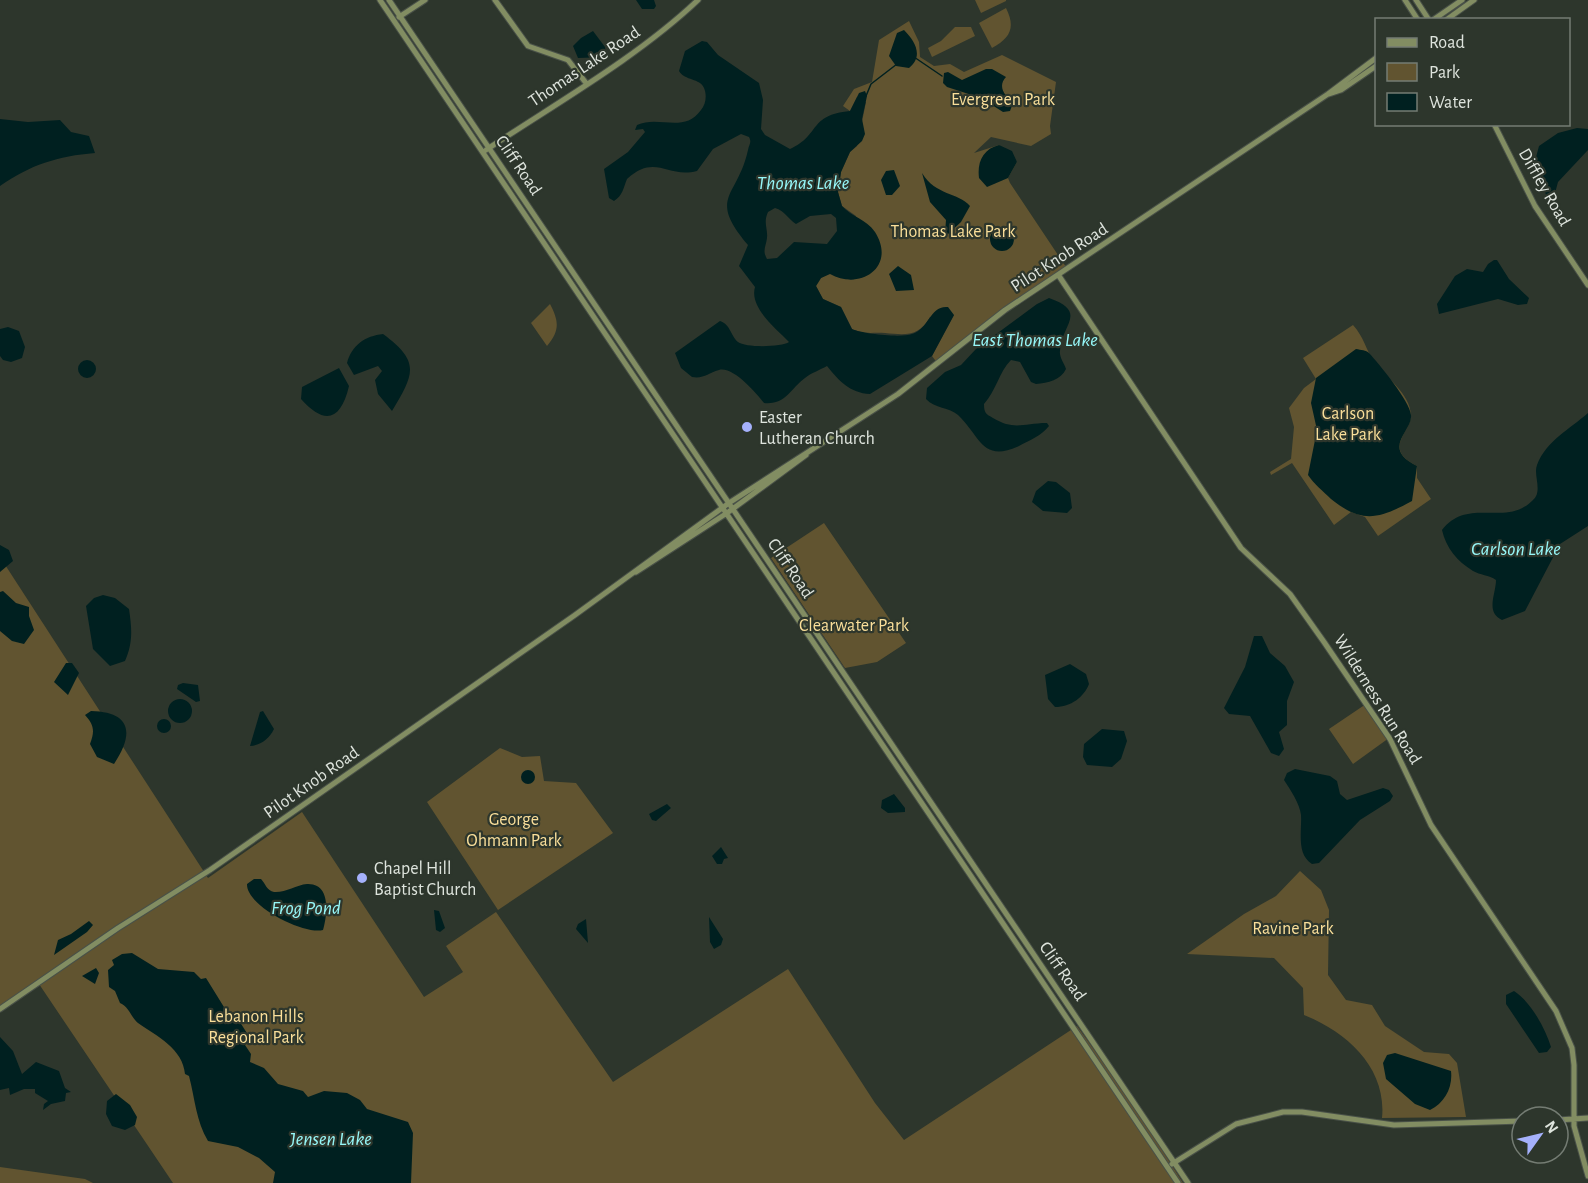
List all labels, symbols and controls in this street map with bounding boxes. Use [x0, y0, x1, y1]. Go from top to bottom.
legend [1375, 18, 1570, 126]
street label: Thomas Lake Road [526, 23, 643, 111]
text: Road [1429, 34, 1465, 52]
text: Park [1429, 64, 1461, 82]
park label: Evergreen Park [951, 91, 1056, 109]
text: Water [1429, 94, 1472, 112]
street label: Cliff Road [492, 132, 545, 199]
street label: Diffley Road [1515, 146, 1574, 229]
water label: Thomas Lake [757, 173, 850, 193]
street label: Pilot Knob Road [1008, 220, 1111, 296]
park label: Thomas Lake Park [890, 223, 1016, 241]
water label: East Thomas Lake [972, 330, 1098, 350]
park label: Carlson Lake Park [1315, 405, 1382, 444]
place label: Easter Lutheran Church [759, 409, 875, 448]
marker: Easter Lutheran Church [740, 420, 754, 434]
street label: Cliff Road [764, 535, 817, 602]
water label: Carlson Lake [1471, 539, 1561, 559]
park label: Clearwater Park [799, 617, 910, 635]
street label: Wilderness Run Road [1330, 632, 1424, 767]
street label: Pilot Knob Road [261, 743, 362, 822]
park label: George Ohmann Park [466, 811, 563, 850]
place label: Chapel Hill Baptist Church [374, 860, 476, 899]
marker: Chapel Hill Baptist Church [355, 871, 369, 885]
water label: Frog Pond [271, 898, 341, 918]
park label: Ravine Park [1252, 920, 1334, 938]
street label: Cliff Road [1035, 939, 1089, 1005]
park label: Lebanon Hills Regional Park [208, 1008, 304, 1047]
north arrow [1510, 1105, 1570, 1165]
text: N [1542, 1118, 1561, 1136]
water label: Jensen Lake [289, 1129, 372, 1149]

